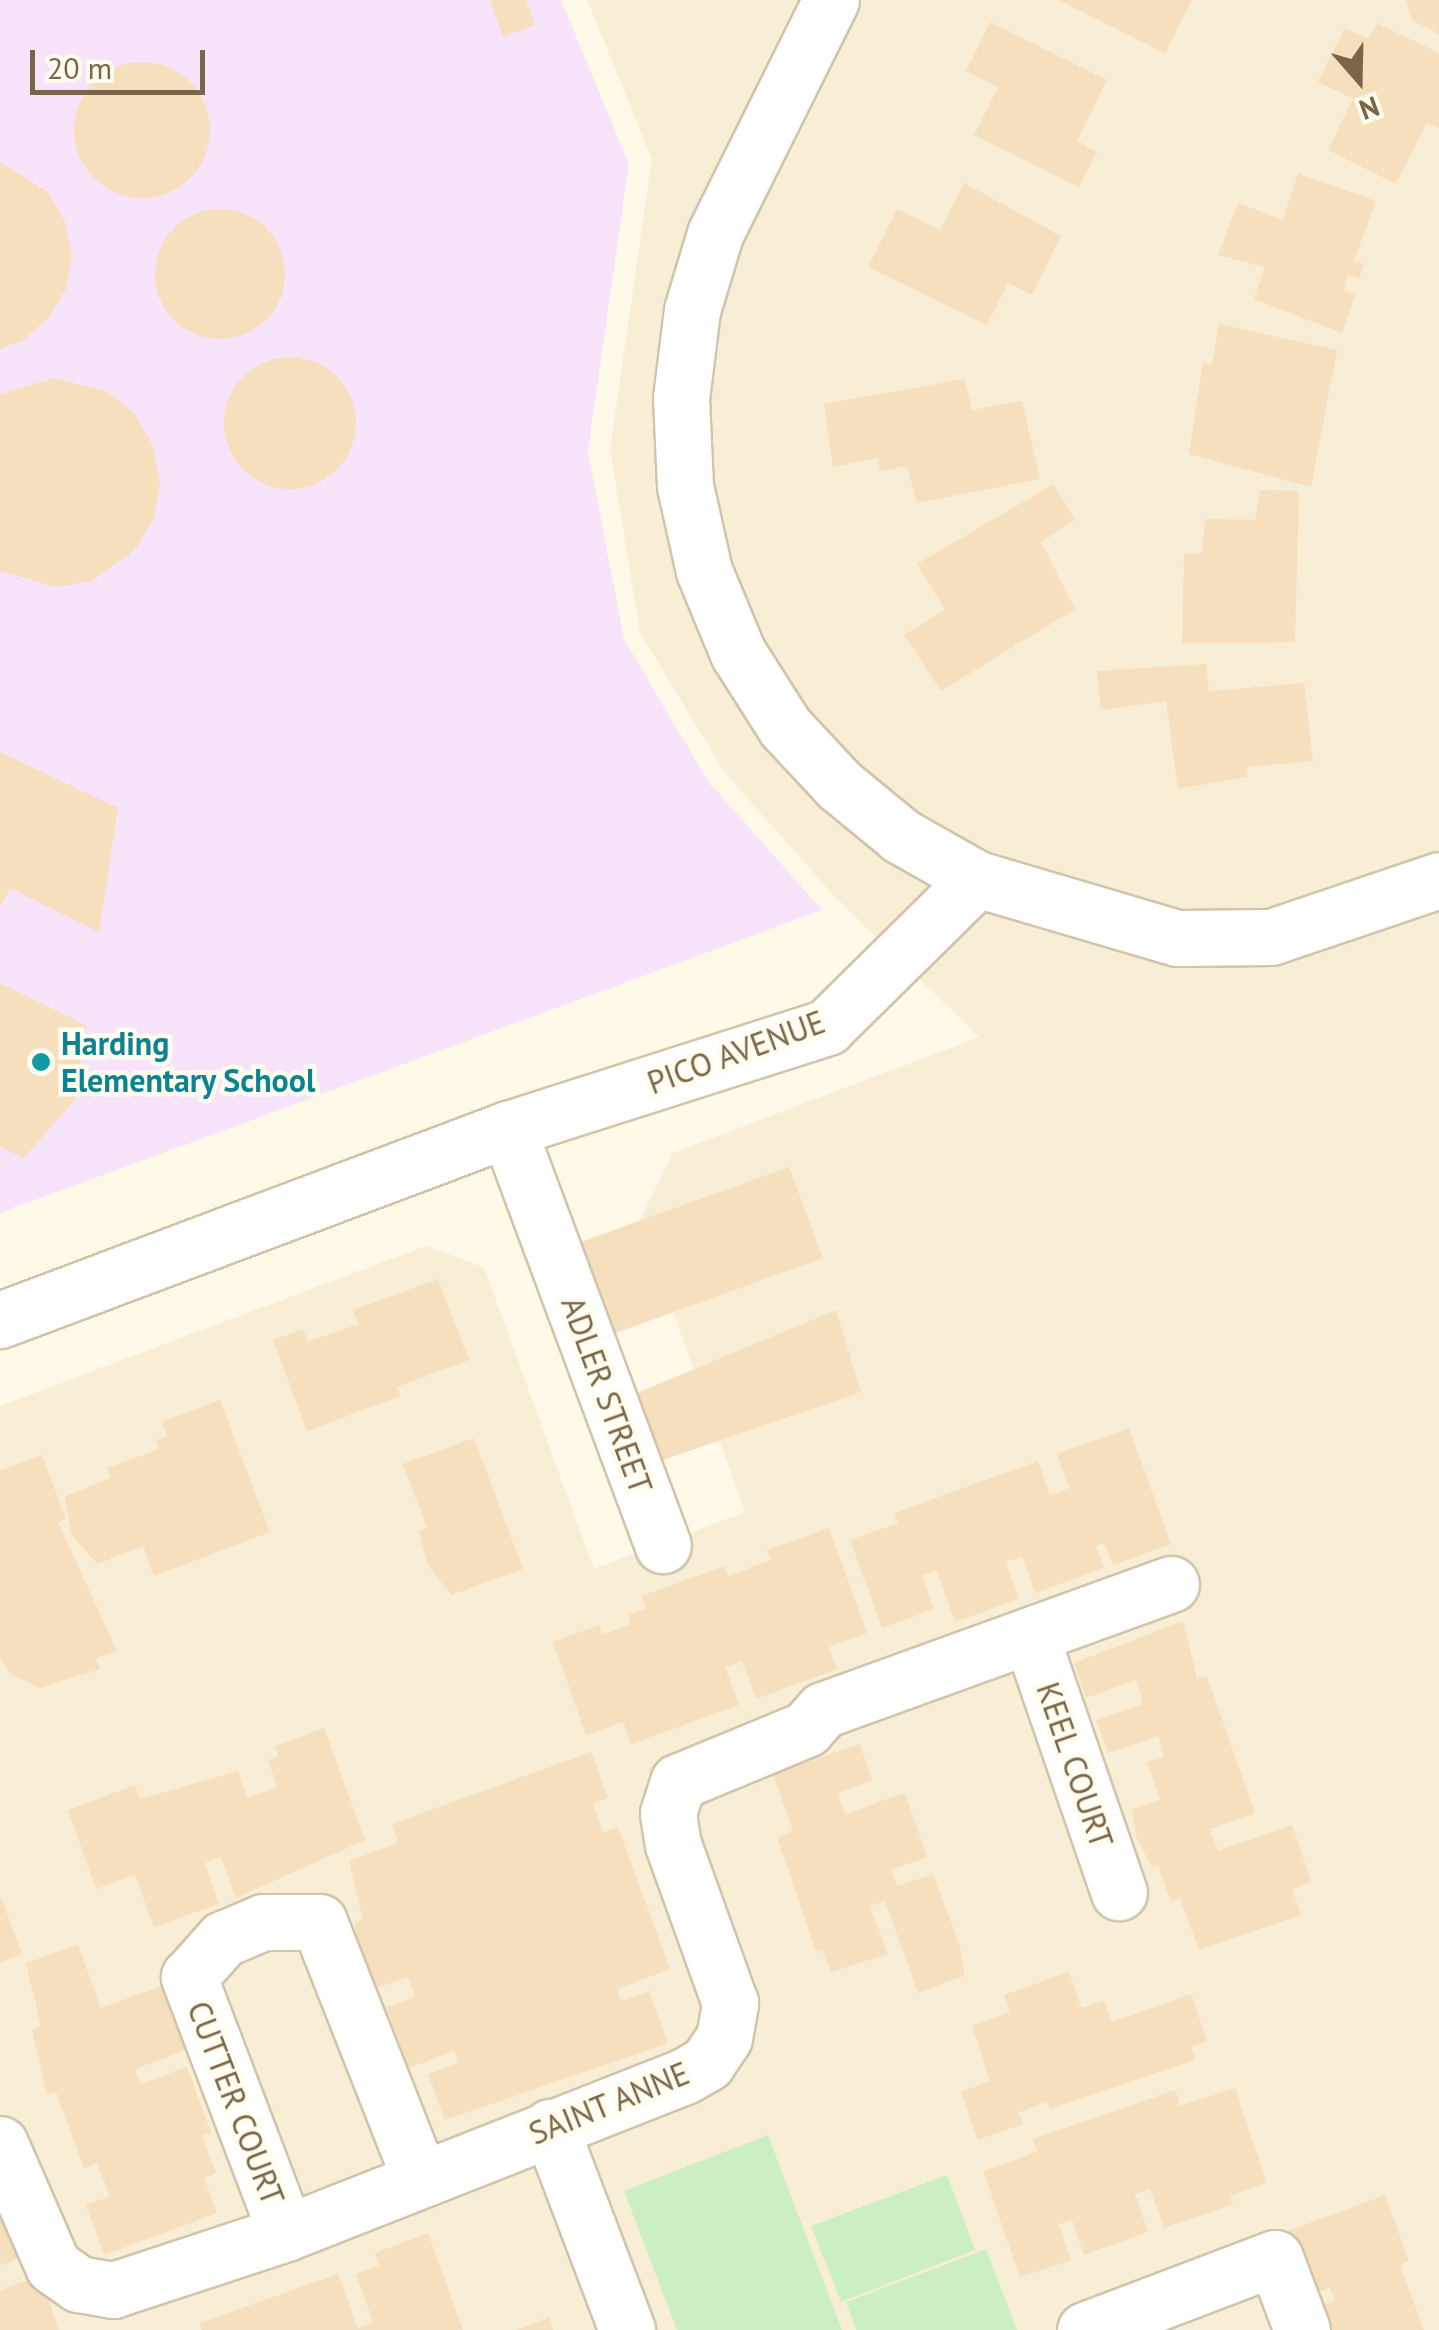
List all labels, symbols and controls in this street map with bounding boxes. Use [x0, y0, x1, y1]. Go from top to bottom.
scale bar [35, 30, 210, 92]
north arrow [1309, 30, 1409, 130]
text: 20 m [47, 48, 112, 87]
text: N [1354, 88, 1384, 129]
street label: PICO AVENUE [641, 1002, 831, 1102]
place label: Harding Elementary School [61, 1025, 317, 1100]
marker: Harding Elementary School [30, 1051, 52, 1073]
street label: ADLER STREET [554, 1291, 660, 1499]
street label: KEEL COURT [1029, 1677, 1121, 1853]
street label: CUTTER COURT [180, 1996, 292, 2210]
street label: SAINT ANNE [522, 2053, 696, 2153]

